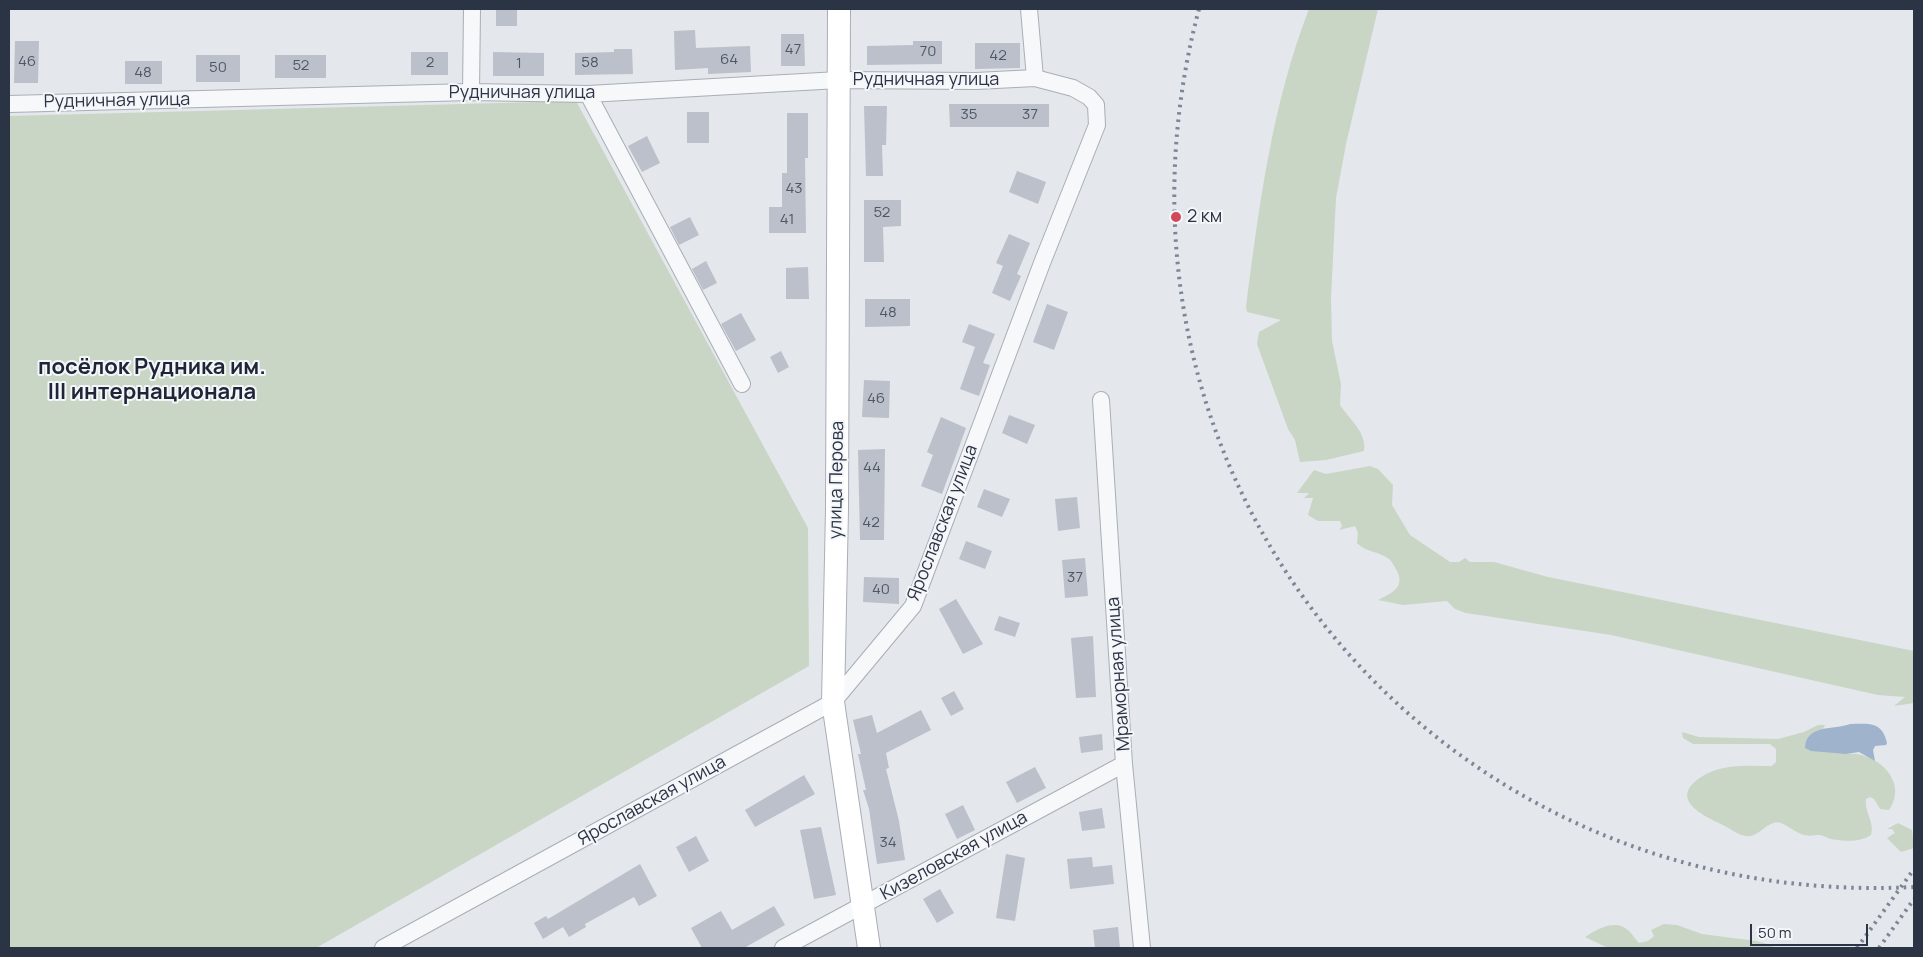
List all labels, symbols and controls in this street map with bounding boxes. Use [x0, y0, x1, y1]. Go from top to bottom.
house number: 47 [785, 41, 801, 59]
house number: 70 [920, 43, 936, 61]
house number: 42 [989, 47, 1007, 65]
house number: 64 [720, 51, 738, 69]
house number: 46 [18, 53, 36, 71]
house number: 2 [426, 54, 434, 72]
house number: 58 [581, 54, 599, 72]
house number: 1 [516, 55, 522, 73]
house number: 52 [293, 57, 309, 75]
house number: 50 [209, 59, 227, 77]
house number: 48 [134, 64, 152, 82]
street label: Рудничная улица [853, 69, 999, 91]
street label: Рудничная улица [449, 82, 595, 104]
street label: Рудничная улица [44, 89, 190, 113]
house number: 35 [961, 106, 977, 124]
house number: 37 [1022, 106, 1038, 124]
house number: 43 [785, 180, 803, 198]
house number: 52 [874, 204, 890, 222]
place label: 2 км [1187, 206, 1222, 228]
marker: 2 км [1169, 210, 1183, 224]
house number: 41 [780, 211, 794, 229]
house number: 48 [879, 304, 897, 322]
district label: посёлок Рудника им. III интернационала [38, 355, 266, 406]
house number: 46 [867, 390, 885, 408]
street label: улица Перова [825, 421, 849, 539]
street label: Ярославская улица [903, 442, 983, 604]
house number: 44 [863, 459, 881, 477]
house number: 42 [862, 514, 880, 532]
house number: 37 [1067, 569, 1083, 587]
house number: 40 [872, 581, 890, 599]
street label: Мраморная улица [1103, 596, 1135, 752]
street label: Ярославская улица [574, 751, 730, 851]
street label: Кизеловская улица [877, 807, 1031, 905]
house number: 34 [879, 834, 897, 852]
scale bar [1753, 914, 1870, 946]
text: 50 m [1758, 922, 1792, 943]

